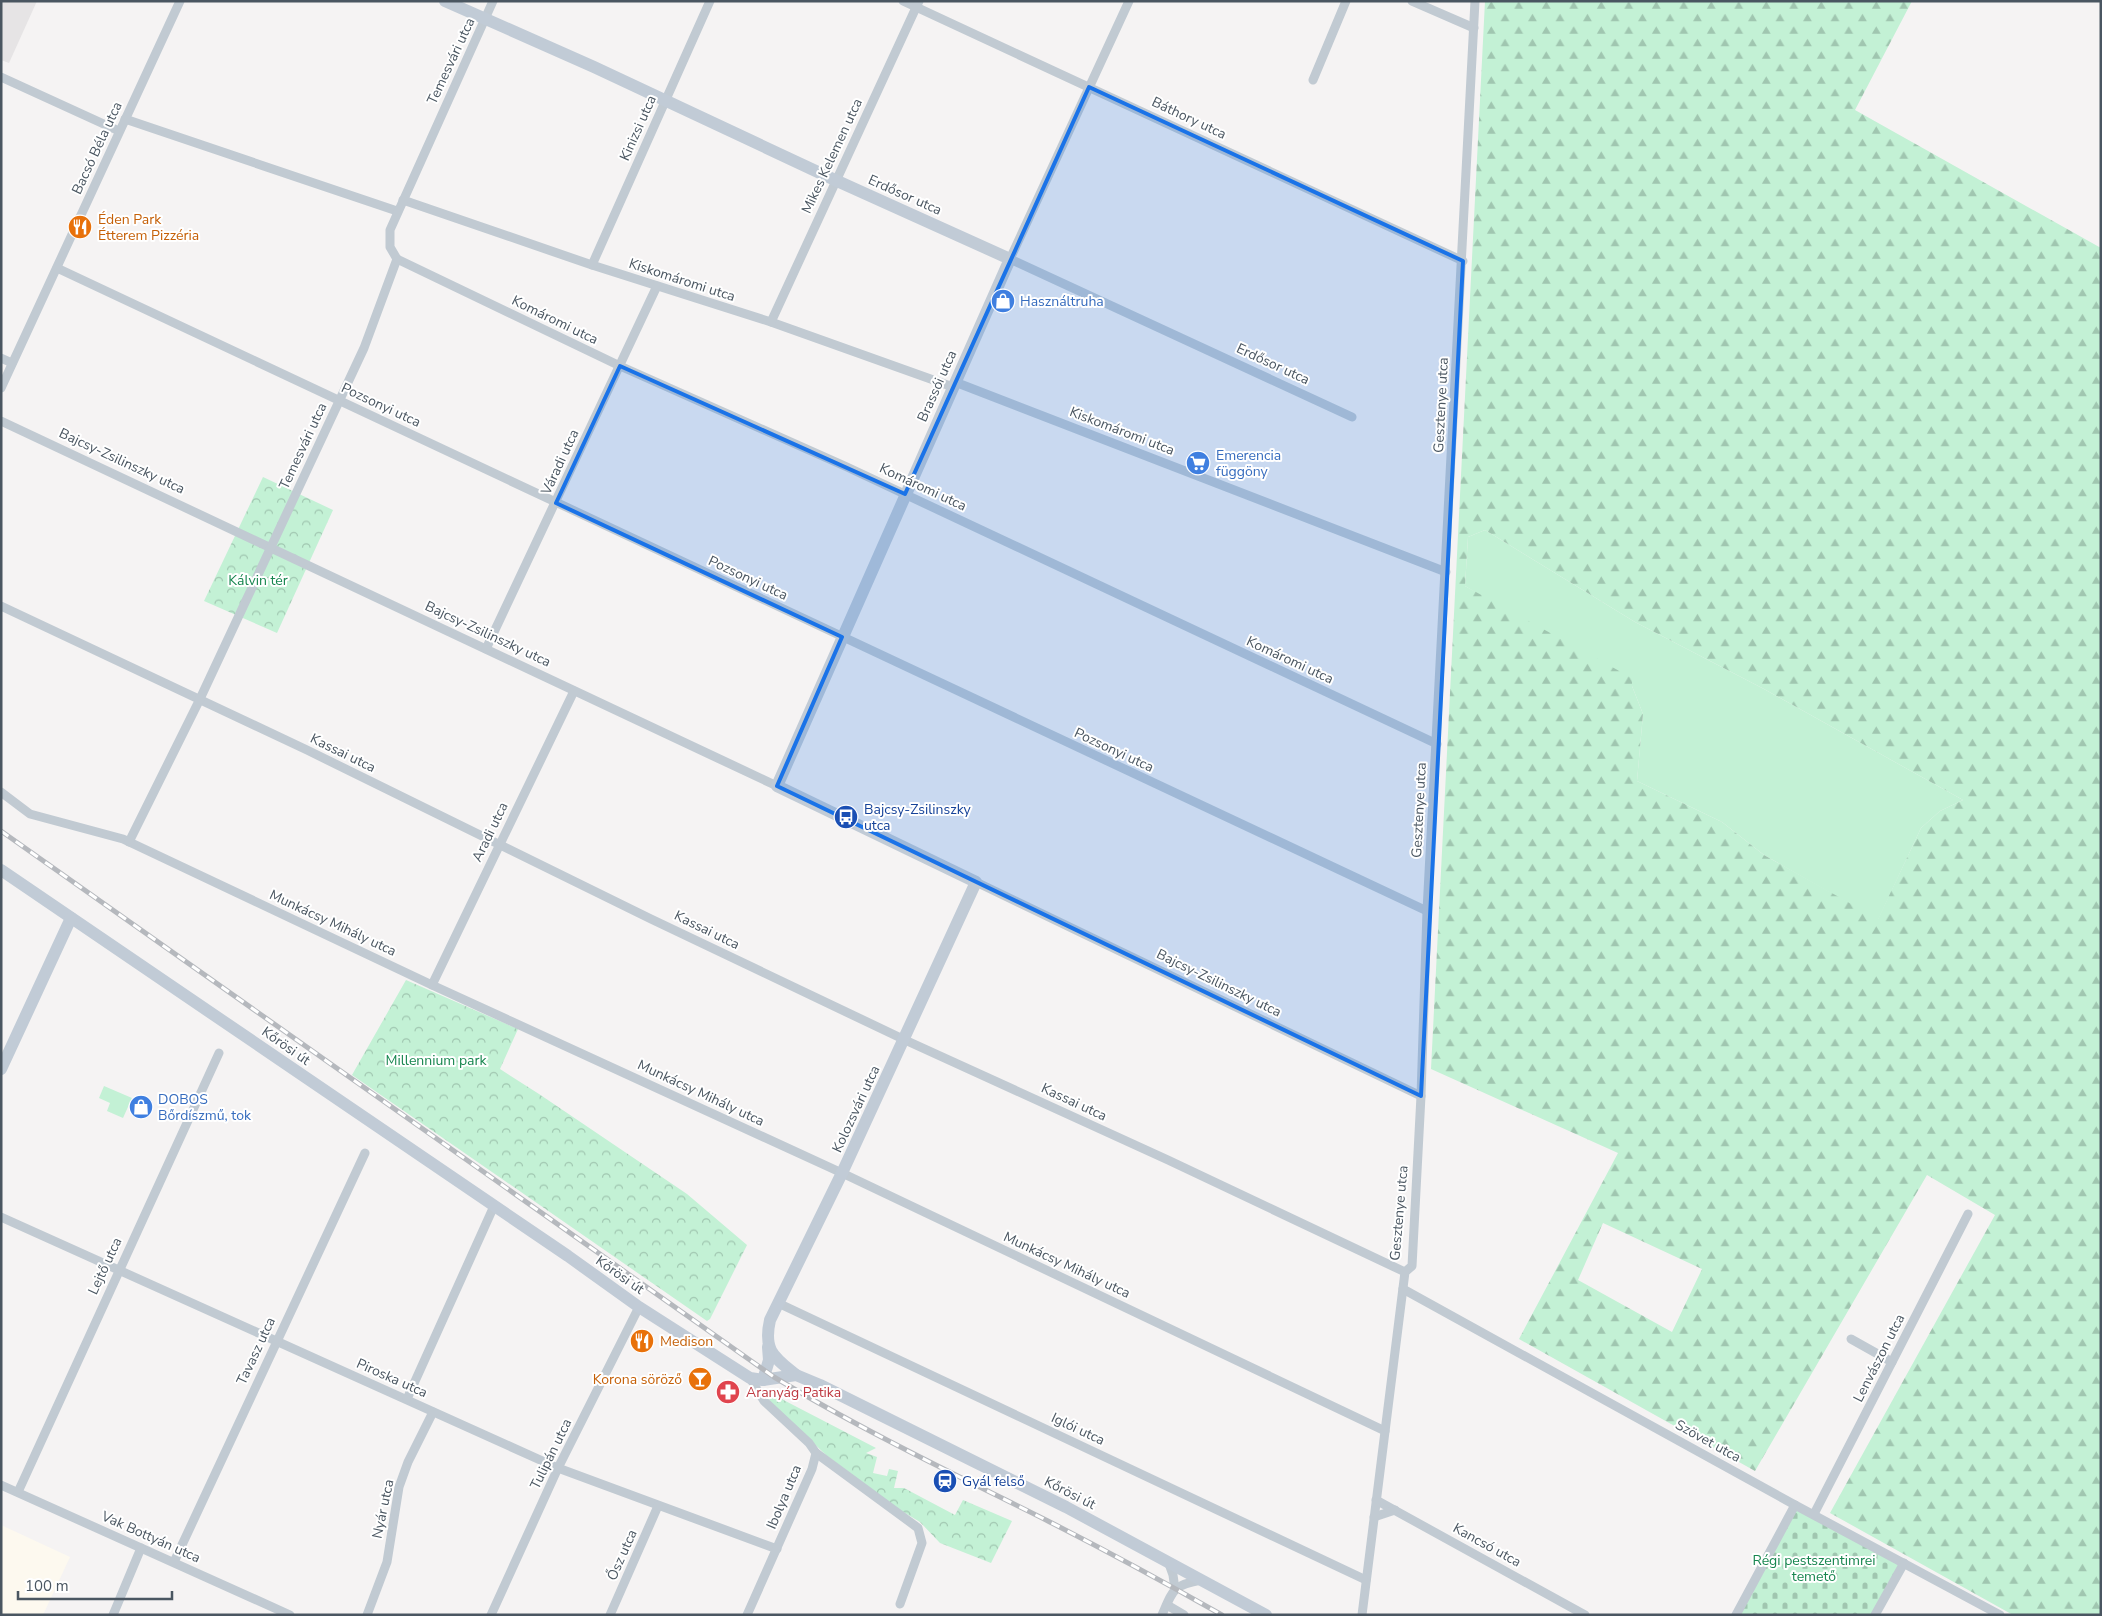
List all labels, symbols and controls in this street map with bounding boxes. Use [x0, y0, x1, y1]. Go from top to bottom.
street label: Temesvári utca [423, 15, 479, 107]
street label: Kinizsi utca [615, 92, 661, 164]
street label: Báthory utca [1149, 92, 1229, 144]
street label: Mikes Kelemen utca [797, 95, 867, 217]
street label: Bacsó Béla utca [67, 99, 127, 197]
street label: Erdősor utca [865, 170, 945, 220]
place label: Éden Park Étterem Pizzéria [98, 210, 199, 245]
restaurant icon: Éden Park Étterem Pizzéria [67, 214, 93, 240]
street label: Kiskomáromi utca [626, 254, 738, 306]
shop icon: Használtruha [990, 288, 1016, 314]
street label: Komáromi utca [509, 291, 601, 349]
place label: Használtruha [1020, 292, 1104, 311]
street label: Erdősor utca [1233, 339, 1313, 389]
street label: Brassói utca [913, 347, 961, 425]
street label: Gesztenye utca [1429, 357, 1453, 453]
street label: Pozsonyi utca [338, 378, 424, 432]
street label: Temesvári utca [275, 400, 331, 492]
street label: Kiskomáromi utca [1067, 402, 1177, 460]
street label: Bajcsy-Zsilinszky utca [56, 423, 188, 499]
street label: Váradi utca [536, 426, 583, 499]
place label: Emerencia függöny [1216, 446, 1281, 481]
supermarket icon: Emerencia függöny [1185, 450, 1211, 476]
street label: Komáromi utca [876, 459, 970, 515]
street label: Pozsonyi utca [705, 551, 791, 605]
park label: Kálvin tér [228, 571, 288, 590]
street label: Bajcsy-Zsilinszky utca [422, 596, 554, 672]
street label: Komáromi utca [1243, 632, 1337, 688]
street label: Pozsonyi utca [1071, 723, 1157, 777]
street label: Kassai utca [307, 729, 379, 777]
street label: Gesztenye utca [1407, 762, 1431, 858]
street label: Aradi utca [467, 799, 513, 865]
place label: Bajcsy-Zsilinszky utca [864, 800, 971, 835]
bus stop icon: Bajcsy-Zsilinszky utca [833, 804, 859, 830]
street label: Munkácsy Mihály utca [266, 885, 400, 961]
street label: Kassai utca [671, 906, 743, 954]
street label: Bajcsy-Zsilinszky utca [1153, 944, 1285, 1022]
street label: Kőrösi út [258, 1022, 314, 1070]
park label: Millennium park [385, 1051, 488, 1070]
street label: Munkácsy Mihály utca [634, 1055, 768, 1131]
street label: Kolozsvári utca [828, 1062, 884, 1156]
street label: Kassai utca [1038, 1079, 1110, 1125]
place label: DOBOS Bőrdíszmű, tok [158, 1090, 252, 1125]
shop icon: DOBOS Bőrdíszmű, tok [128, 1094, 154, 1120]
street label: Gesztenye utca [1385, 1165, 1413, 1261]
street label: Munkácsy Mihály utca [1000, 1227, 1134, 1303]
street label: Lejtő utca [83, 1234, 127, 1298]
street label: Kőrösi út [592, 1251, 648, 1299]
street label: Lenvászon utca [1849, 1311, 1909, 1405]
street label: Tavasz utca [232, 1314, 280, 1388]
restaurant icon: Medison [629, 1328, 655, 1354]
place label: Medison [660, 1332, 713, 1351]
street label: Piroska utca [353, 1354, 431, 1402]
bar icon: Korona söröző [687, 1366, 713, 1392]
place label: Korona söröző [593, 1370, 682, 1389]
pharmacy icon: Aranyág Patika [715, 1379, 741, 1405]
place label: Aranyág Patika [746, 1383, 841, 1402]
street label: Iglói utca [1048, 1408, 1108, 1450]
street label: Szövet utca [1672, 1415, 1744, 1467]
street label: Tulipán utca [526, 1416, 576, 1492]
street label: Ibolya utca [762, 1462, 806, 1532]
station icon: Gyál felső [932, 1468, 958, 1494]
place label: Gyál felső [962, 1472, 1025, 1491]
street label: Kőrösi út [1041, 1472, 1099, 1514]
street label: Nyár utca [367, 1478, 399, 1540]
street label: Vak Bottyán utca [98, 1506, 203, 1567]
street label: Kancsó utca [1449, 1518, 1525, 1572]
street label: Ősz utca [602, 1526, 642, 1584]
park label: Régi pestszentimrei temető [1752, 1551, 1876, 1586]
scale bar [18, 1568, 171, 1600]
text: 100 m [25, 1576, 69, 1596]

